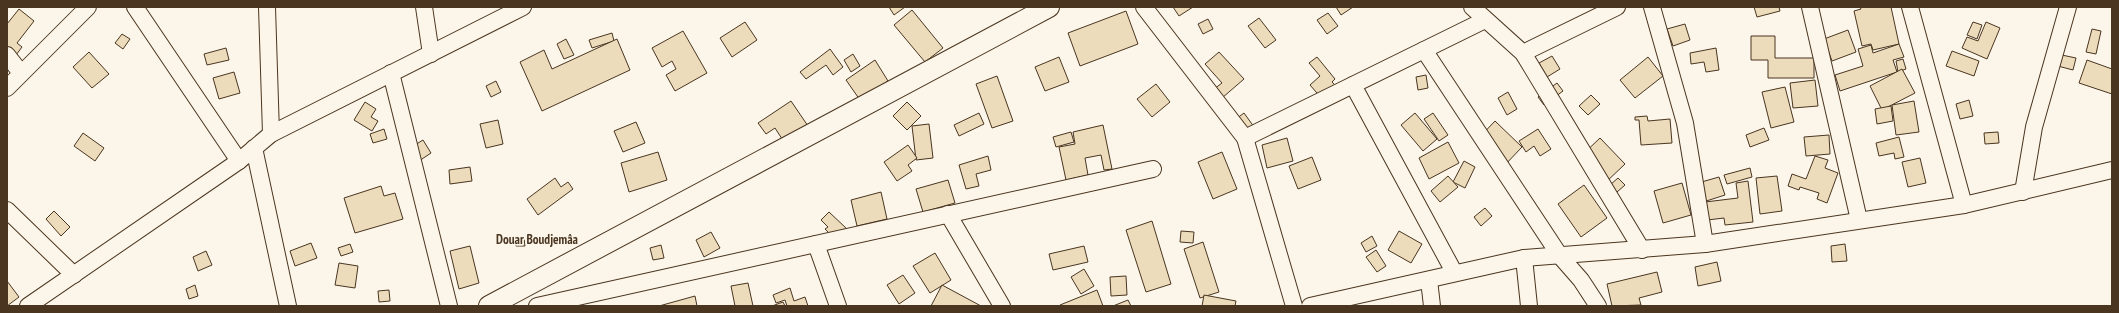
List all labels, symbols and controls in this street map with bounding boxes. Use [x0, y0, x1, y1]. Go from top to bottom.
district label: Douar Boudjemâa [496, 231, 578, 248]

